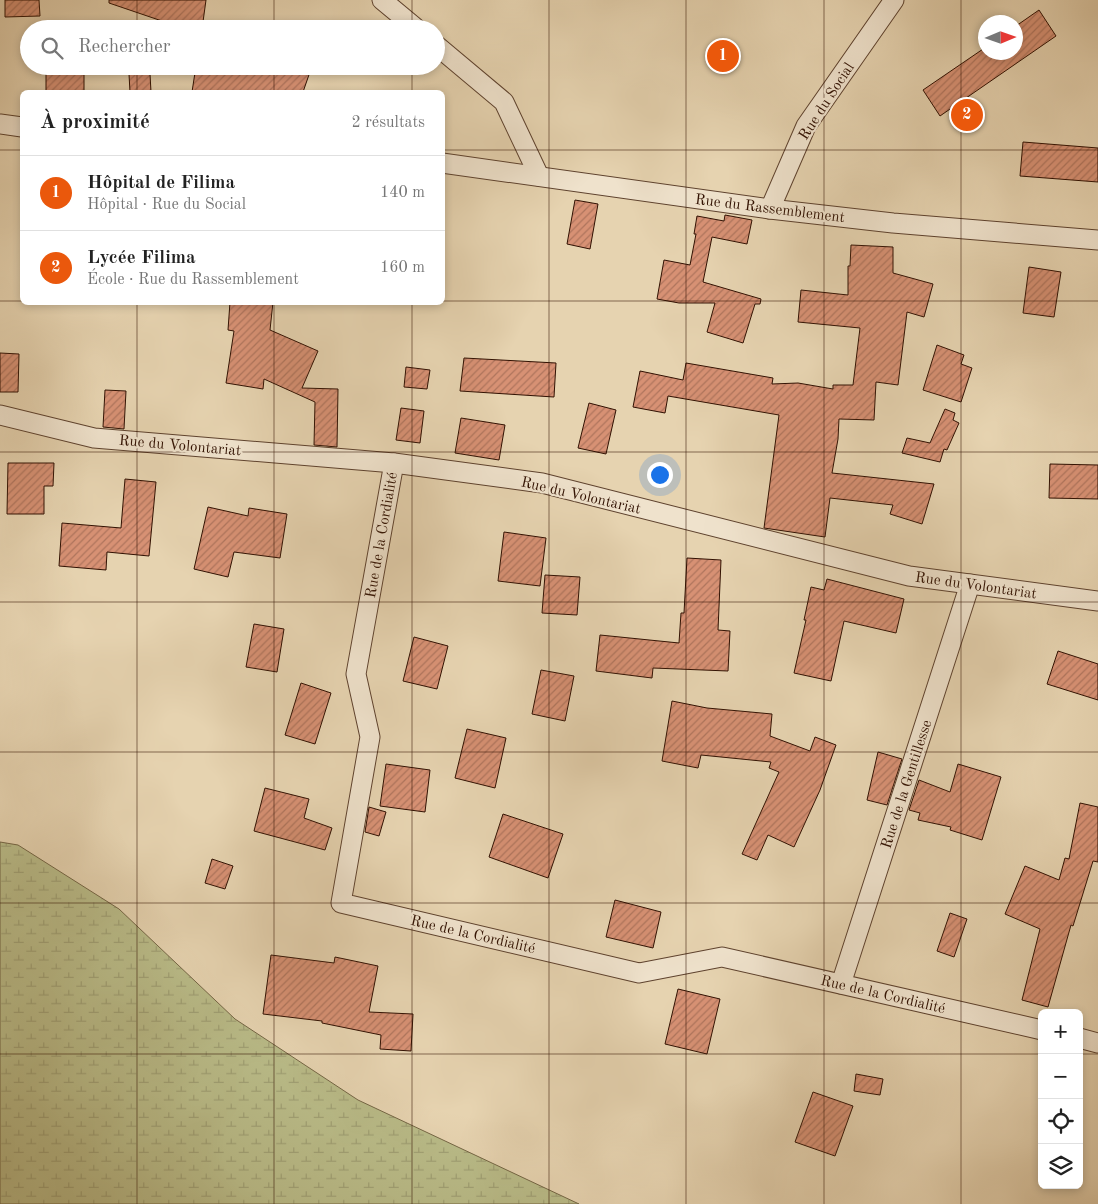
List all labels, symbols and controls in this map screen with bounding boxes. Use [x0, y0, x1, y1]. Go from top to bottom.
north arrow [978, 15, 1023, 60]
search box [20, 20, 445, 75]
icon: search [38, 34, 66, 62]
pin: 1 [707, 37, 739, 75]
text: Rechercher [78, 38, 171, 57]
street label: Rue du Social [797, 61, 858, 143]
pin: 2 [951, 96, 983, 134]
text: À proximité [40, 112, 150, 133]
text: 2 résultats [351, 115, 425, 131]
text: Hôpital de Filima [87, 174, 235, 193]
text: 1 [51, 185, 61, 201]
text: 140 m [380, 185, 425, 201]
street label: Rue du Rassemblement [694, 193, 846, 226]
text: Hôpital · Rue du Social [87, 197, 246, 213]
text: Lycée Filima [87, 249, 196, 268]
text: 2 [51, 260, 61, 276]
text: 160 m [380, 260, 425, 276]
text: École · Rue du Rassemblement [87, 272, 299, 288]
street label: Rue du Volontariat [118, 434, 242, 459]
your location [647, 462, 673, 488]
street label: Rue de la Cordialité [364, 471, 401, 599]
street label: Rue du Volontariat [519, 475, 642, 518]
street label: Rue du Volontariat [914, 571, 1038, 602]
street label: Rue de la Gentillesse [880, 718, 935, 851]
street label: Rue de la Cordialité [409, 914, 537, 957]
street label: Rue de la Cordialité [819, 974, 947, 1017]
map controls [1038, 1009, 1083, 1189]
button: + [1038, 1009, 1083, 1054]
button: − [1038, 1054, 1083, 1099]
button: locate [1038, 1099, 1083, 1144]
button: layers [1038, 1144, 1083, 1189]

